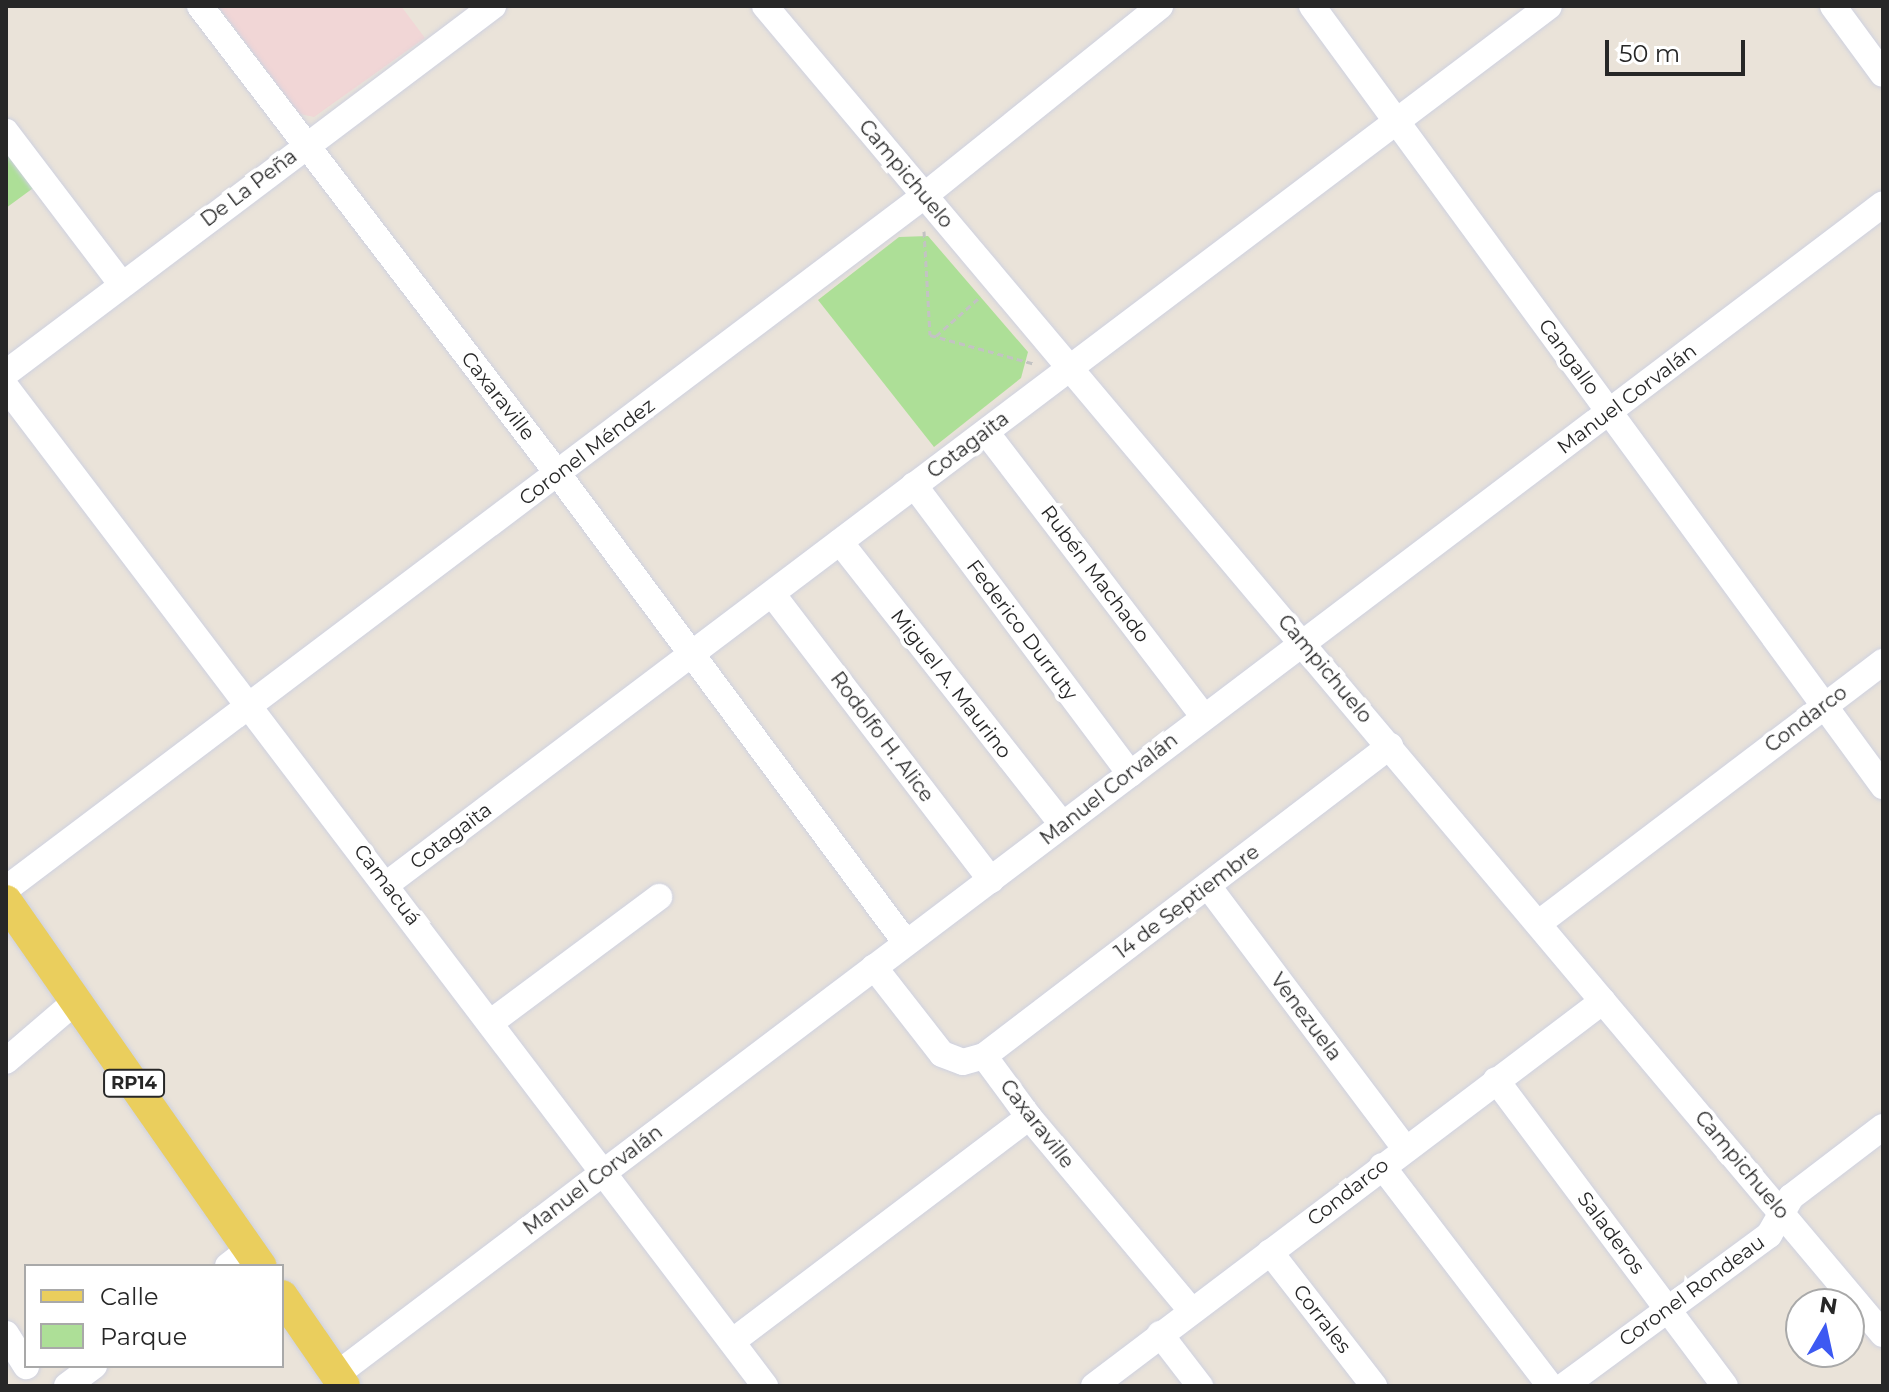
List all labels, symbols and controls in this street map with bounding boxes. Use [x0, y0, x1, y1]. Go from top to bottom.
scale bar [1609, 24, 1749, 74]
text: 50 m [1619, 39, 1680, 68]
street label: Campichuelo [854, 115, 958, 233]
street label: De La Peña [196, 144, 302, 232]
street label: Cangallo [1533, 314, 1605, 400]
street label: Manuel Corvalán [1553, 339, 1701, 459]
street label: Caxaraville [456, 347, 540, 445]
street label: Coronel Méndez [515, 393, 659, 511]
street label: Cotagaita [922, 407, 1014, 483]
street label: Rubén Machado [1036, 501, 1154, 647]
street label: Federico Durruty [961, 555, 1083, 705]
street label: Miguel A. Maurino [885, 605, 1017, 763]
street label: Campichuelo [1273, 610, 1377, 728]
street label: Rodolfo H. Alice [825, 667, 939, 807]
street label: Condarco [1760, 680, 1852, 758]
street label: Manuel Corvalán [1035, 728, 1183, 850]
street label: Cotagaita [405, 798, 497, 874]
street label: Camacuá [349, 840, 425, 930]
street label: 14 de Septiembre [1110, 840, 1264, 964]
street label: Venezuela [1265, 969, 1347, 1065]
road number: RP14 [102, 1069, 166, 1097]
street label: Caxaraville [995, 1075, 1079, 1173]
street label: Campichuelo [1690, 1106, 1794, 1224]
street label: Manuel Corvalán [519, 1120, 667, 1240]
street label: Condarco [1303, 1153, 1393, 1231]
street label: Saladeros [1572, 1187, 1650, 1279]
street label: Coronel Rondeau [1615, 1230, 1769, 1352]
legend [24, 1264, 284, 1368]
street label: Corrales [1288, 1280, 1356, 1358]
text: Calle [100, 1282, 158, 1311]
north arrow [1785, 1288, 1865, 1368]
text: N [1818, 1291, 1839, 1321]
text: Parque [100, 1322, 187, 1351]

